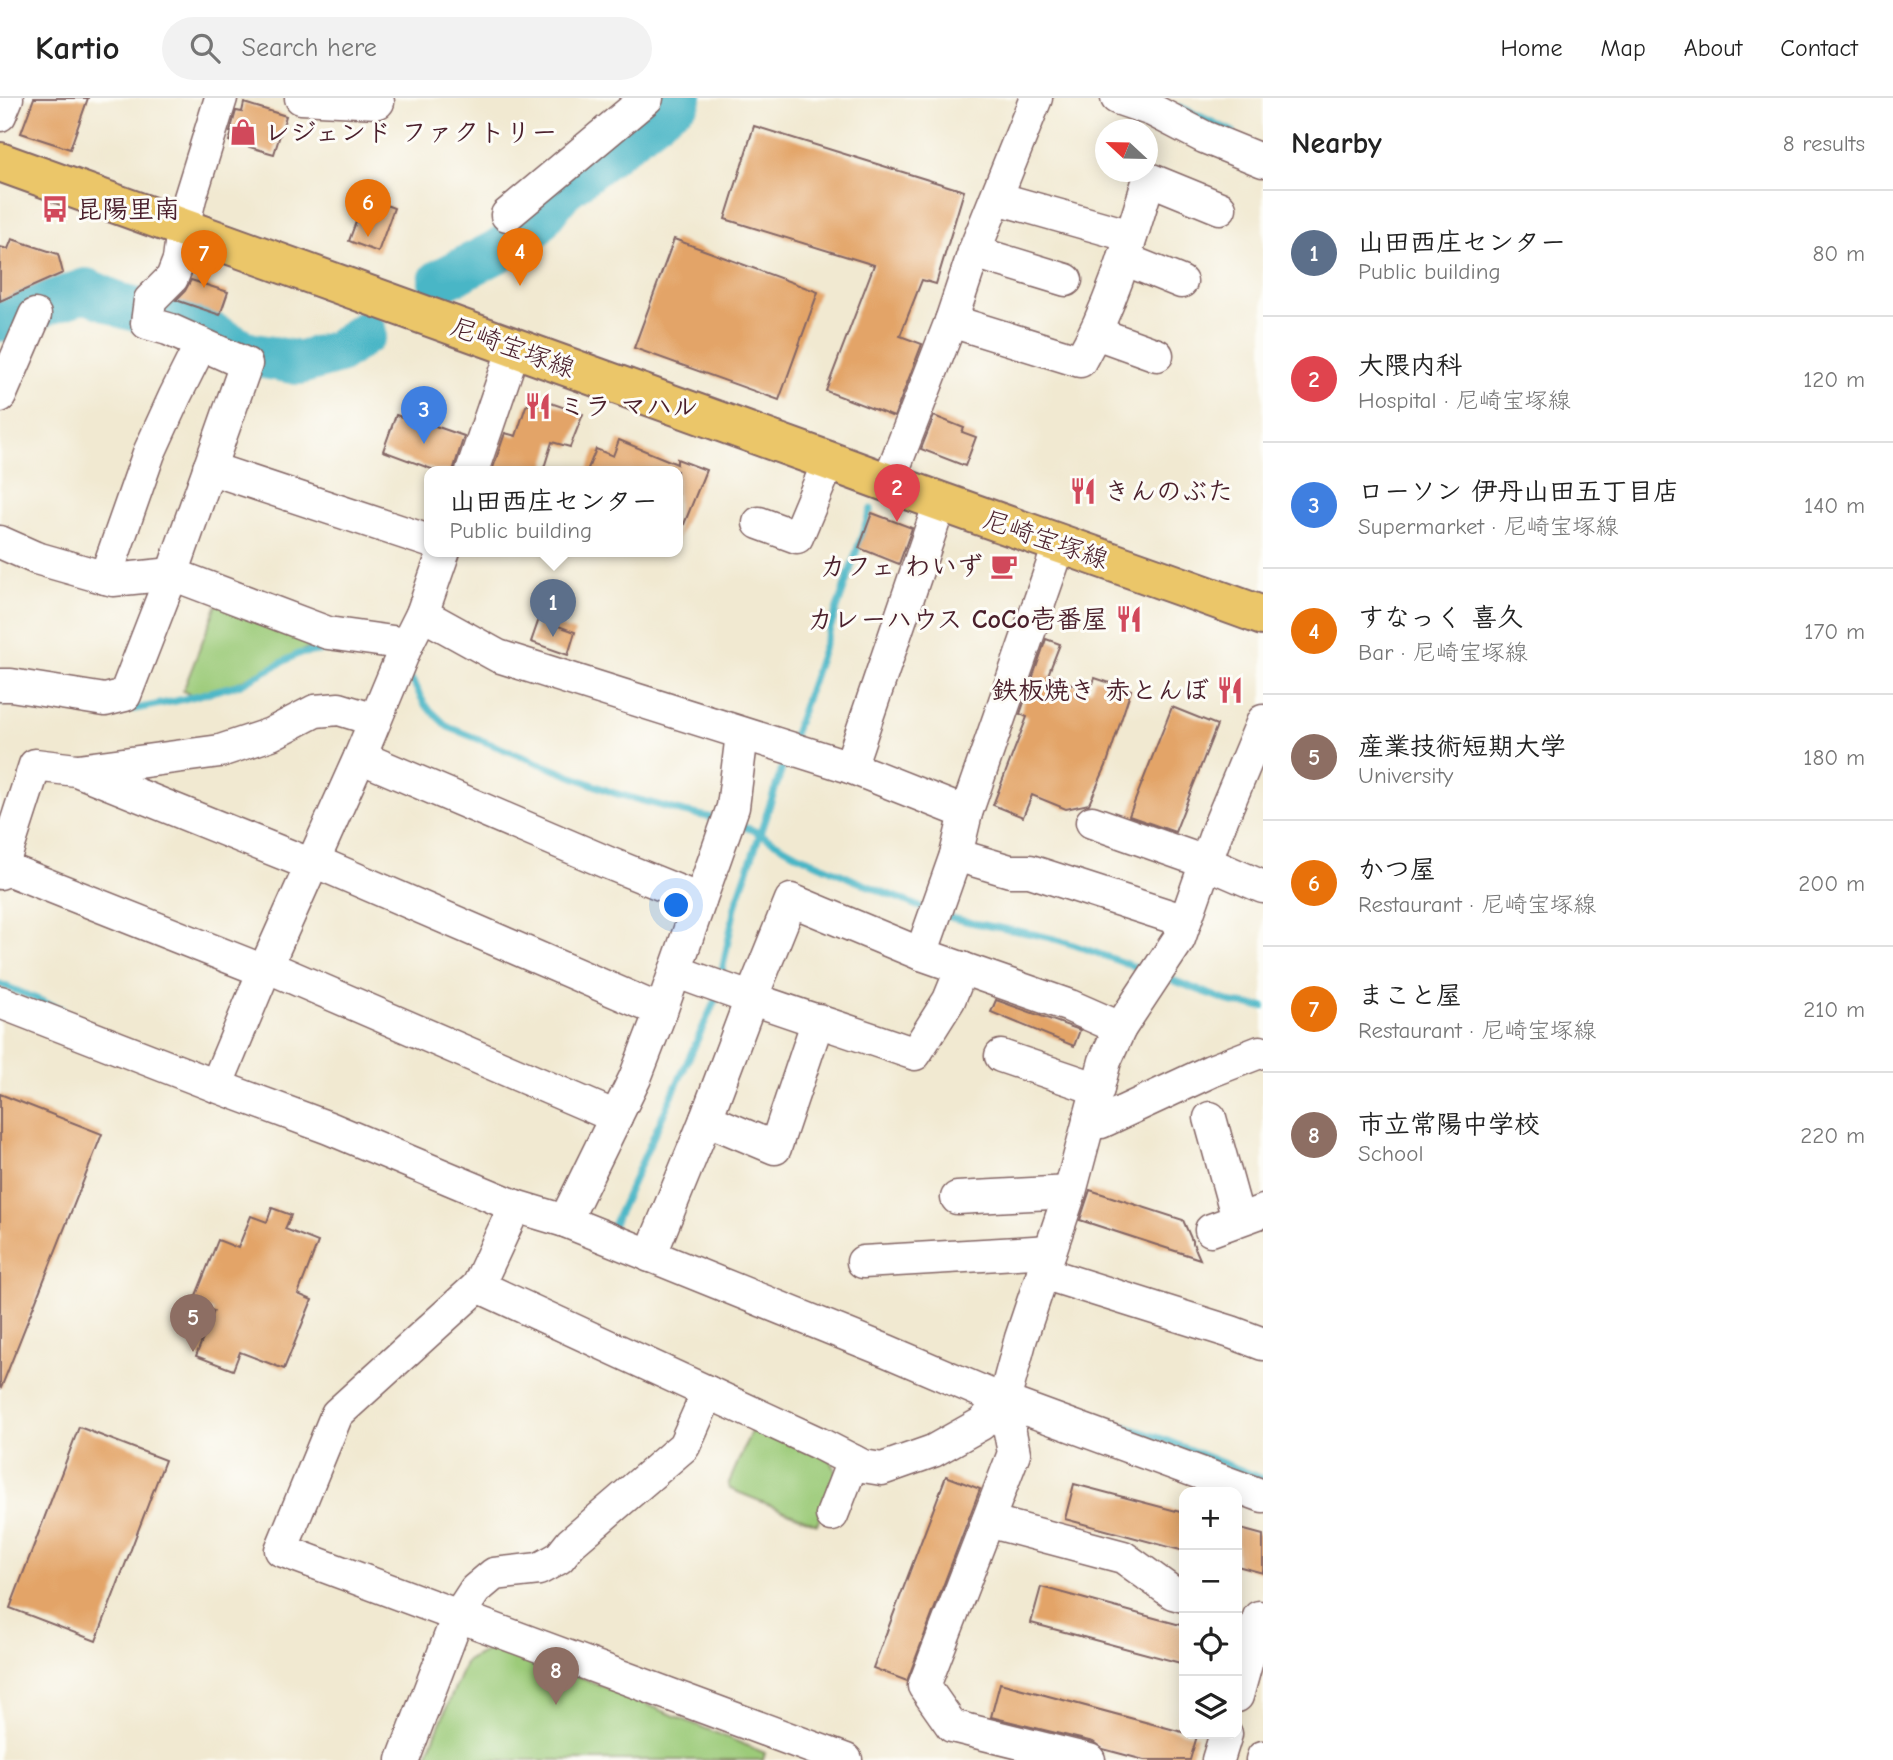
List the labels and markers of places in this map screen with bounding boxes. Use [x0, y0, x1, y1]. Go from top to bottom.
shop icon: レジェンド ファクトリー [228, 117, 258, 147]
place label: レジェンド ファクトリー [264, 118, 557, 148]
pin: 6 [345, 179, 391, 237]
bus stop icon: 昆陽里南 [40, 194, 70, 224]
place label: 昆陽里南 [76, 195, 180, 225]
pin: 4 [497, 228, 543, 286]
pin: 7 [181, 230, 227, 288]
pin: 3 [401, 386, 447, 444]
restaurant icon: ミラ マハル [523, 391, 553, 421]
place label: ミラ マハル [559, 392, 698, 422]
pin: 2 [874, 464, 920, 522]
restaurant icon: きんのぶた [1068, 476, 1098, 506]
place label: きんのぶた [1104, 477, 1233, 507]
cafe icon: カフェ わいず [989, 551, 1019, 581]
place label: カフェ わいず [820, 552, 983, 582]
pin: 1 [530, 579, 576, 637]
restaurant icon: カレーハウス CoCo壱番屋 [1114, 604, 1144, 634]
place label: カレーハウス CoCo壱番屋 [807, 605, 1108, 635]
restaurant icon: 鉄板焼き 赤とんぼ [1215, 675, 1245, 705]
place label: 鉄板焼き 赤とんぼ [992, 676, 1209, 706]
pin: 5 [170, 1294, 216, 1352]
pin: 8 [533, 1647, 579, 1705]

